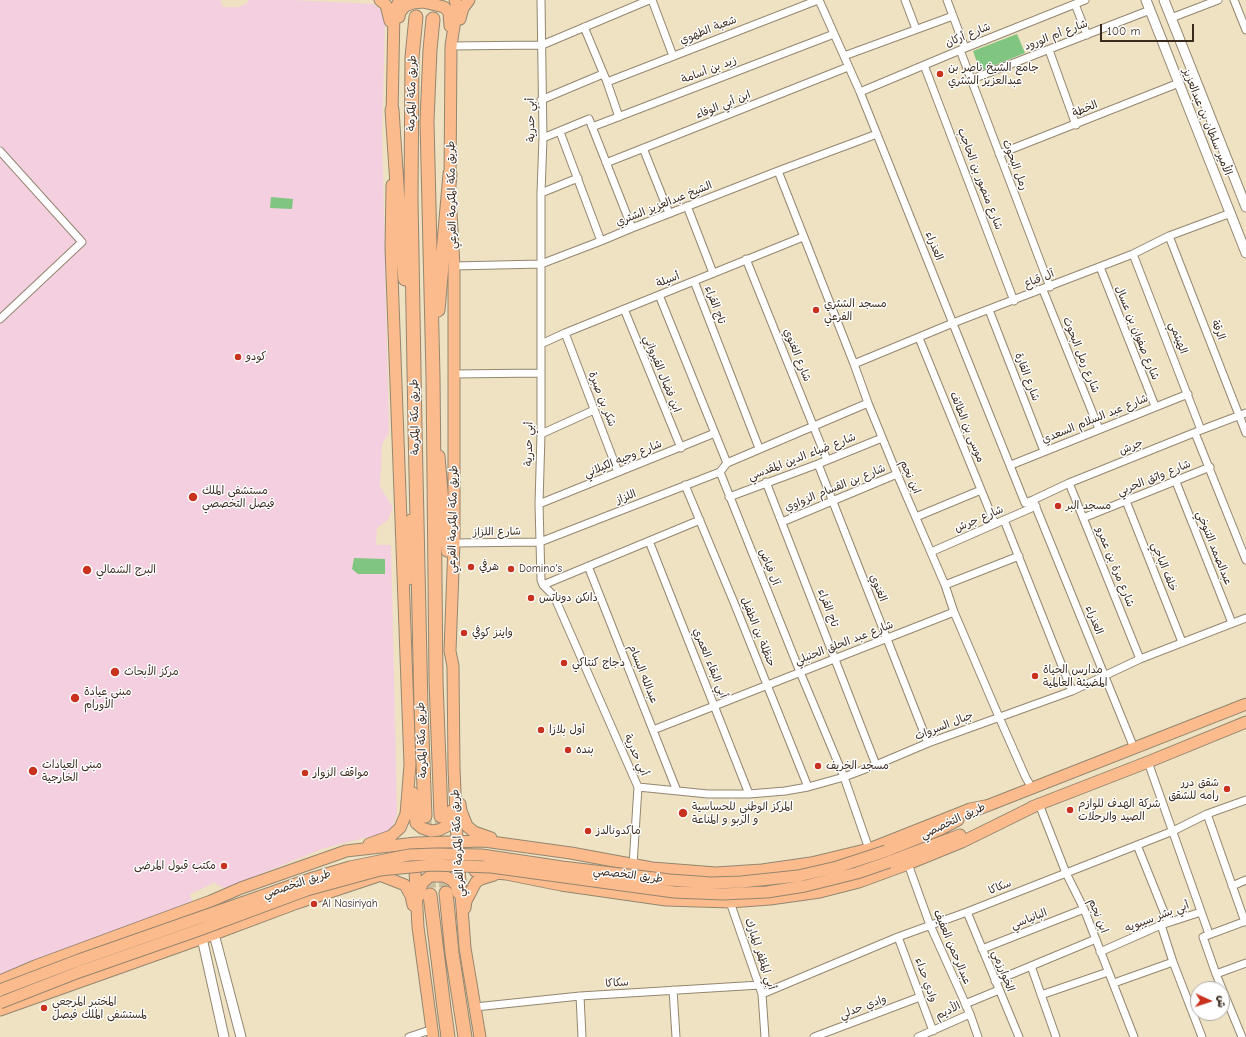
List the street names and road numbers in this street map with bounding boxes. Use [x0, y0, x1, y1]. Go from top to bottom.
street label: شعبة الطهوي [678, 13, 738, 47]
street label: شارع أم الورود [1022, 17, 1090, 53]
street label: شارع أركان [943, 20, 993, 50]
street label: زيد بن أسامة [680, 53, 738, 87]
street label: طريق مكة المكرمة [405, 55, 419, 131]
street label: الأمير سلطان بن عبدالعزيز [1180, 67, 1234, 177]
street label: ابن أبي الوفاء [694, 88, 752, 122]
street label: أبي حدرية [524, 98, 538, 142]
street label: الخطة [1070, 98, 1100, 120]
street label: شارع منصور بن الحاجب [955, 126, 1005, 232]
street label: رمل البحوث [999, 138, 1031, 192]
street label: طريق مكة المكرمة الفرعي [444, 141, 460, 249]
street label: الشيخ عبدالعزيز الشتري [614, 179, 714, 229]
street label: العذراء [922, 230, 946, 262]
street label: آل قباع [1022, 267, 1056, 291]
street label: أسيلة [654, 269, 682, 291]
street label: تاج القراء [702, 284, 728, 326]
street label: شارع صفوان بن عسال [1112, 284, 1162, 382]
street label: شارع رمل البحوث [1060, 315, 1102, 395]
street label: الرقة [1208, 318, 1228, 342]
street label: الهيثمي [1166, 320, 1190, 356]
street label: شارع الغنوي [780, 327, 814, 383]
street label: ابن فضال القيرواني [641, 334, 683, 414]
street label: شارع القارة [1012, 351, 1042, 403]
street label: شكر بن صبرة [585, 370, 619, 428]
street label: طريق مكة المكرمة [408, 379, 422, 455]
street label: موسى بن الطائف [947, 390, 987, 464]
street label: شارع عبد السلام السعدي [1040, 392, 1150, 446]
street label: أبي حدرية [522, 422, 536, 466]
street label: شارع ضياء الدين المقدسي [746, 430, 858, 484]
street label: جرش [1117, 436, 1145, 458]
street label: شارع وجيه الكيلاني [582, 437, 664, 481]
street label: شارع واثق الحربي [1115, 457, 1193, 499]
street label: ابن نجم [897, 458, 923, 496]
street label: شارع بن القسام الزواوي [783, 462, 887, 514]
street label: طريق مكة المكرمة الفرعي [445, 465, 461, 573]
street label: اللزاز [614, 487, 638, 507]
street label: شارع جرش [952, 503, 1006, 535]
street label: عبدالصمد التنوخي [1193, 509, 1235, 587]
street label: شارع اللزاز [473, 525, 521, 539]
street label: شارع مرة بن عمرو [1093, 525, 1137, 609]
street label: خلف الباجي [1148, 540, 1180, 594]
street label: آل فياض [756, 547, 782, 587]
street label: الغنوي [867, 572, 889, 604]
street label: تاج القراء [815, 587, 841, 629]
street label: حنظلة بن الطفيل [738, 595, 778, 669]
street label: العذراء [1082, 604, 1106, 636]
street label: شارع عبد الحلق الحنبلي [793, 618, 895, 668]
street label: أبي البقاء العمري [690, 626, 730, 700]
street label: عبدالله البسام [625, 643, 661, 705]
street label: طريق مكة المكرمة [414, 702, 430, 778]
street label: جبال السروات [913, 709, 975, 743]
street label: أبي حدرية [621, 732, 651, 778]
street label: طريق مكة المكرمة الفرعي [449, 789, 467, 897]
street label: طريق التخصصي [918, 800, 988, 842]
street label: طريق التخصصي [592, 864, 664, 886]
street label: طريق التخصصي [262, 867, 332, 901]
street label: سكاكا [987, 877, 1013, 897]
street label: ابن نجم [1085, 897, 1111, 935]
street label: أبي بشر سيبويه [1123, 899, 1191, 935]
street label: البانياسي [1009, 906, 1049, 932]
street label: عبدالرحمن العفيف [930, 908, 974, 986]
street label: أبي المظفر المبارك [742, 917, 778, 991]
street label: الخوارزمي [989, 948, 1017, 994]
street label: وادي حداء [912, 956, 940, 1004]
street label: سكاكا [605, 976, 629, 990]
street label: وادي حدلي [838, 992, 888, 1022]
street label: الأديم [933, 999, 963, 1023]

